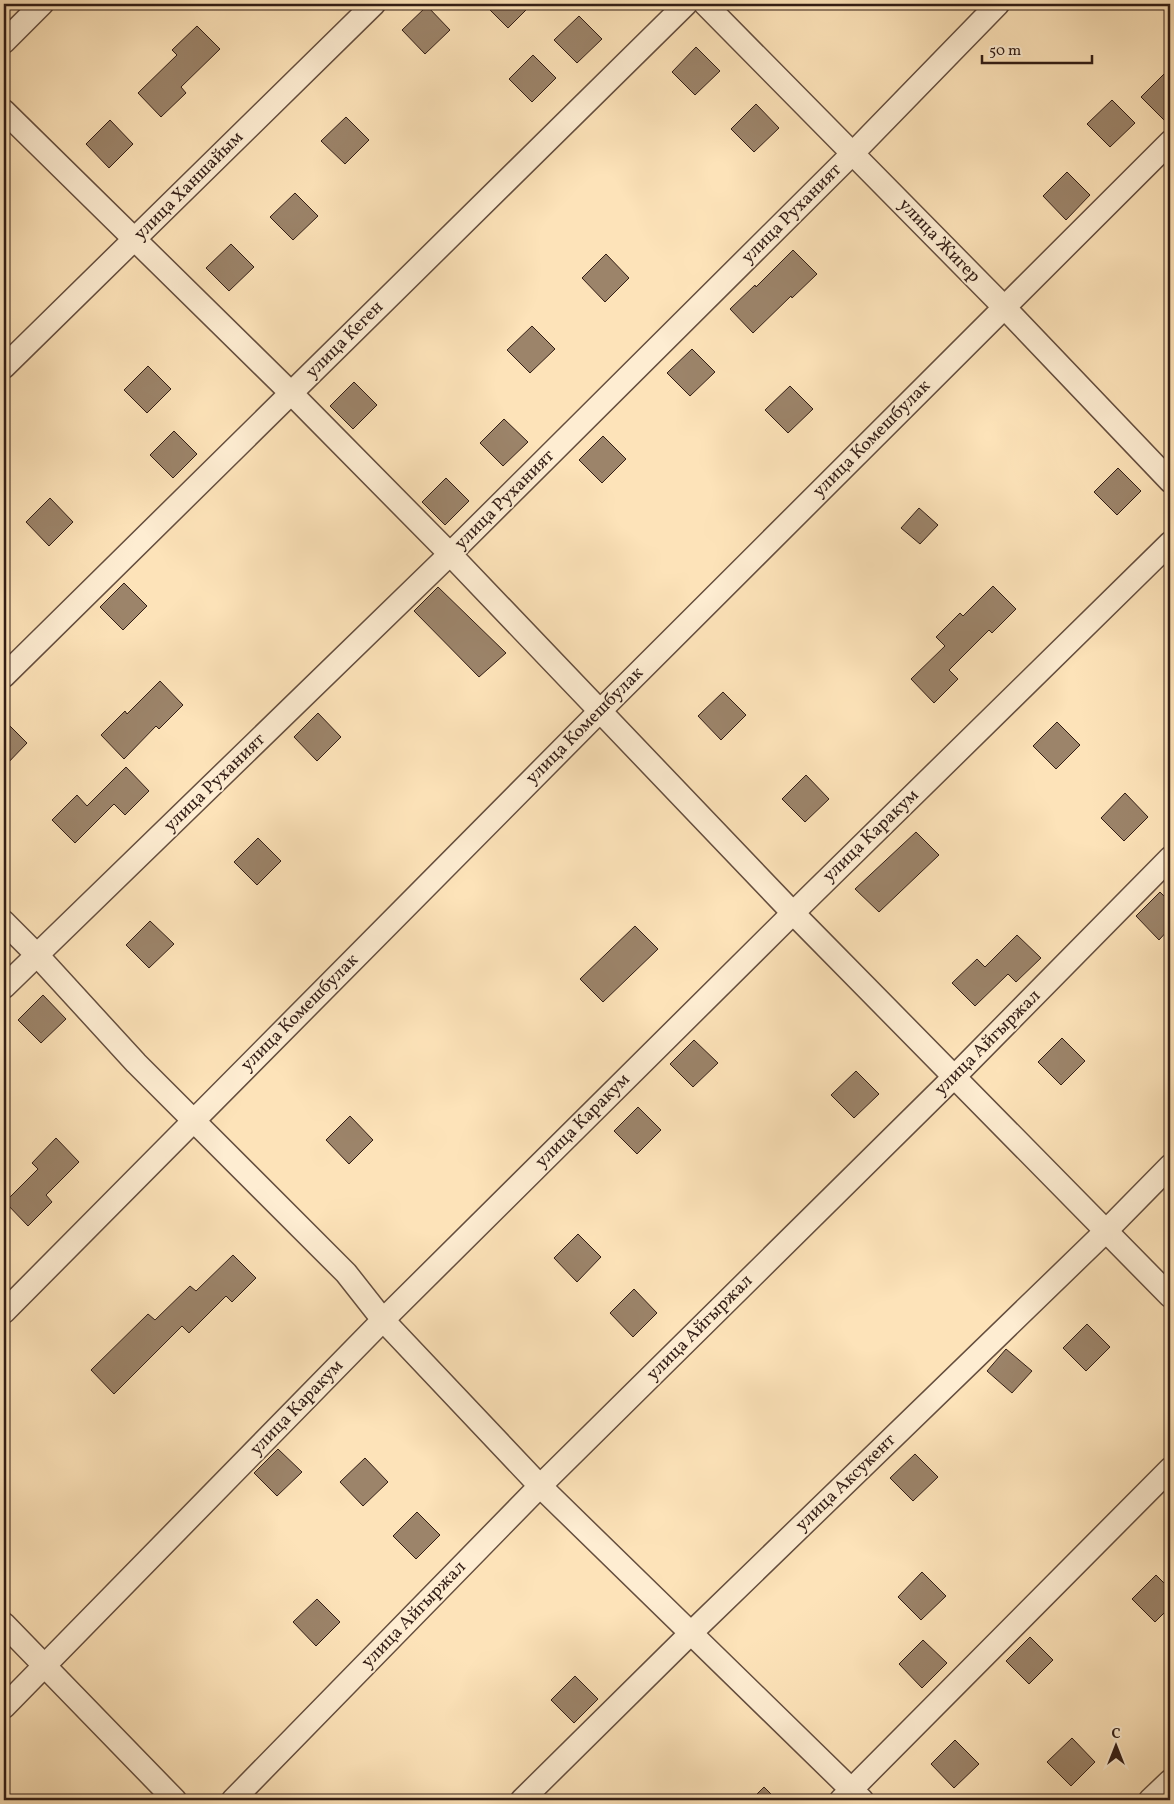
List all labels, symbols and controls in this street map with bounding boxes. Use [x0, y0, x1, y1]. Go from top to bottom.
scale bar [982, 32, 1092, 64]
text: 50 m [989, 41, 1021, 62]
street label: улица Ханшайым [129, 126, 249, 246]
street label: улица Руханият [736, 158, 848, 270]
street label: улица Жигер [892, 193, 986, 289]
street label: улица Кеген [300, 295, 390, 385]
street label: улица Комешбулак [808, 374, 937, 503]
street label: улица Руханият [449, 444, 561, 556]
street label: улица Комешбулак [521, 661, 650, 790]
street label: улица Руханият [159, 728, 271, 838]
street label: улица Каракум [817, 784, 925, 888]
street label: улица Комешбулак [236, 948, 365, 1077]
street label: улица Айгыржал [929, 984, 1047, 1102]
street label: улица Каракум [530, 1068, 636, 1174]
street label: улица Айгыржал [641, 1269, 759, 1387]
street label: улица Каракум [245, 1354, 349, 1462]
street label: улица Аксукент [790, 1428, 902, 1538]
street label: улица Айгыржал [356, 1555, 472, 1674]
north arrow [1092, 1722, 1142, 1772]
text: С [1111, 1725, 1121, 1744]

